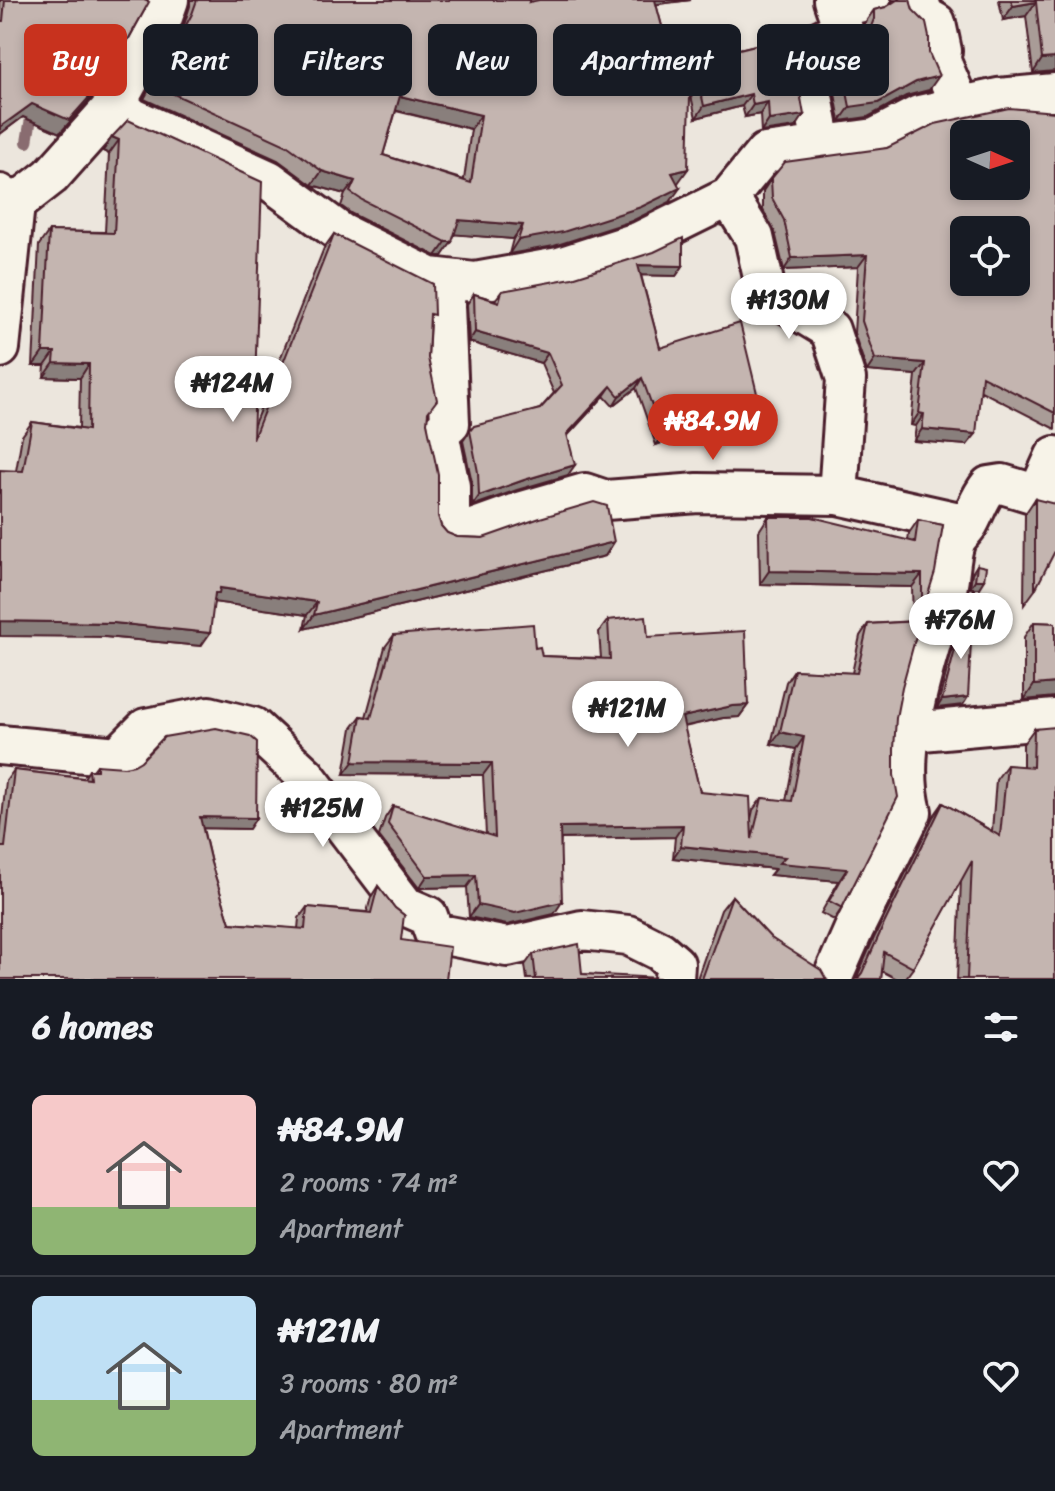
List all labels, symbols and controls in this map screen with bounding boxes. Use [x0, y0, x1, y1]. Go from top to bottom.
chip: Buy [24, 24, 127, 96]
chip: Rent [143, 24, 258, 96]
chip: Filters [274, 24, 412, 96]
chip: New [428, 24, 537, 96]
chip: Apartment [553, 24, 741, 96]
chip: House [757, 24, 889, 96]
north arrow [950, 120, 1030, 200]
map controls [950, 120, 1030, 296]
button: locate [950, 216, 1030, 296]
pin: ₦130M [733, 273, 845, 341]
text: ₦130M [749, 276, 829, 322]
pin: ₦124M [177, 356, 289, 424]
text: ₦124M [193, 359, 273, 405]
pin: ₦84.9M [648, 394, 778, 462]
text: ₦84.9M [666, 397, 760, 443]
pin: ₦76M [914, 593, 1008, 661]
text: ₦76M [927, 596, 995, 642]
pin: ₦121M [572, 681, 684, 749]
text: ₦121M [590, 684, 666, 730]
pin: ₦125M [267, 781, 379, 849]
text: ₦125M [283, 784, 363, 830]
text: 6 homes [32, 997, 153, 1057]
icon: filters [979, 1005, 1023, 1049]
text: ₦84.9M [280, 1099, 403, 1159]
icon: home [96, 1127, 192, 1223]
icon: heart [979, 1153, 1023, 1197]
text: 2 rooms · 74 m² [280, 1159, 458, 1205]
text: Apartment [280, 1205, 403, 1251]
text: ₦121M [280, 1300, 379, 1360]
icon: home [96, 1328, 192, 1424]
icon: heart [979, 1354, 1023, 1398]
text: 3 rooms · 80 m² [280, 1360, 458, 1406]
text: Apartment [280, 1406, 403, 1452]

